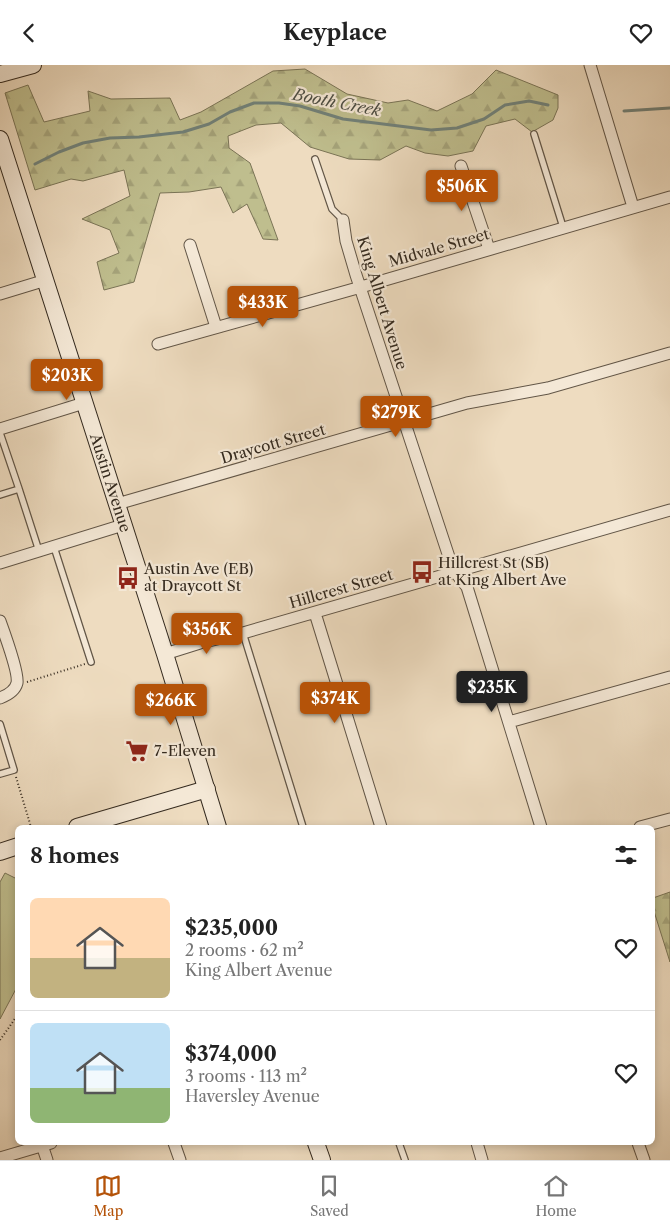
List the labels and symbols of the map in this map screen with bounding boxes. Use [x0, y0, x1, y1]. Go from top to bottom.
water label: Booth Creek [289, 83, 383, 120]
pin: $506K [427, 169, 497, 212]
street label: Midvale Street [386, 224, 492, 271]
street label: King Albert Avenue [353, 234, 412, 372]
pin: $433K [228, 285, 298, 328]
pin: $203K [32, 359, 102, 401]
pin: $279K [361, 395, 431, 438]
street label: Draycott Street [218, 419, 328, 468]
street label: Austin Avenue [86, 430, 135, 534]
place label: Hillcrest St (SB) at King Albert Ave [438, 553, 566, 589]
place label: Austin Ave (EB) at Draycott St [143, 559, 253, 595]
bus stop icon: Hillcrest St (SB) at King Albert Ave [409, 559, 435, 585]
street label: Hillcrest Street [287, 564, 396, 612]
bus stop icon: Austin Ave (EB) at Draycott St [115, 565, 141, 591]
pin: $356K [172, 613, 242, 655]
pin: $235K [457, 671, 527, 713]
pin: $374K [300, 681, 370, 724]
pin: $266K [136, 683, 206, 726]
supermarket icon: 7-Eleven [124, 738, 150, 764]
place label: 7-Eleven [154, 741, 217, 760]

